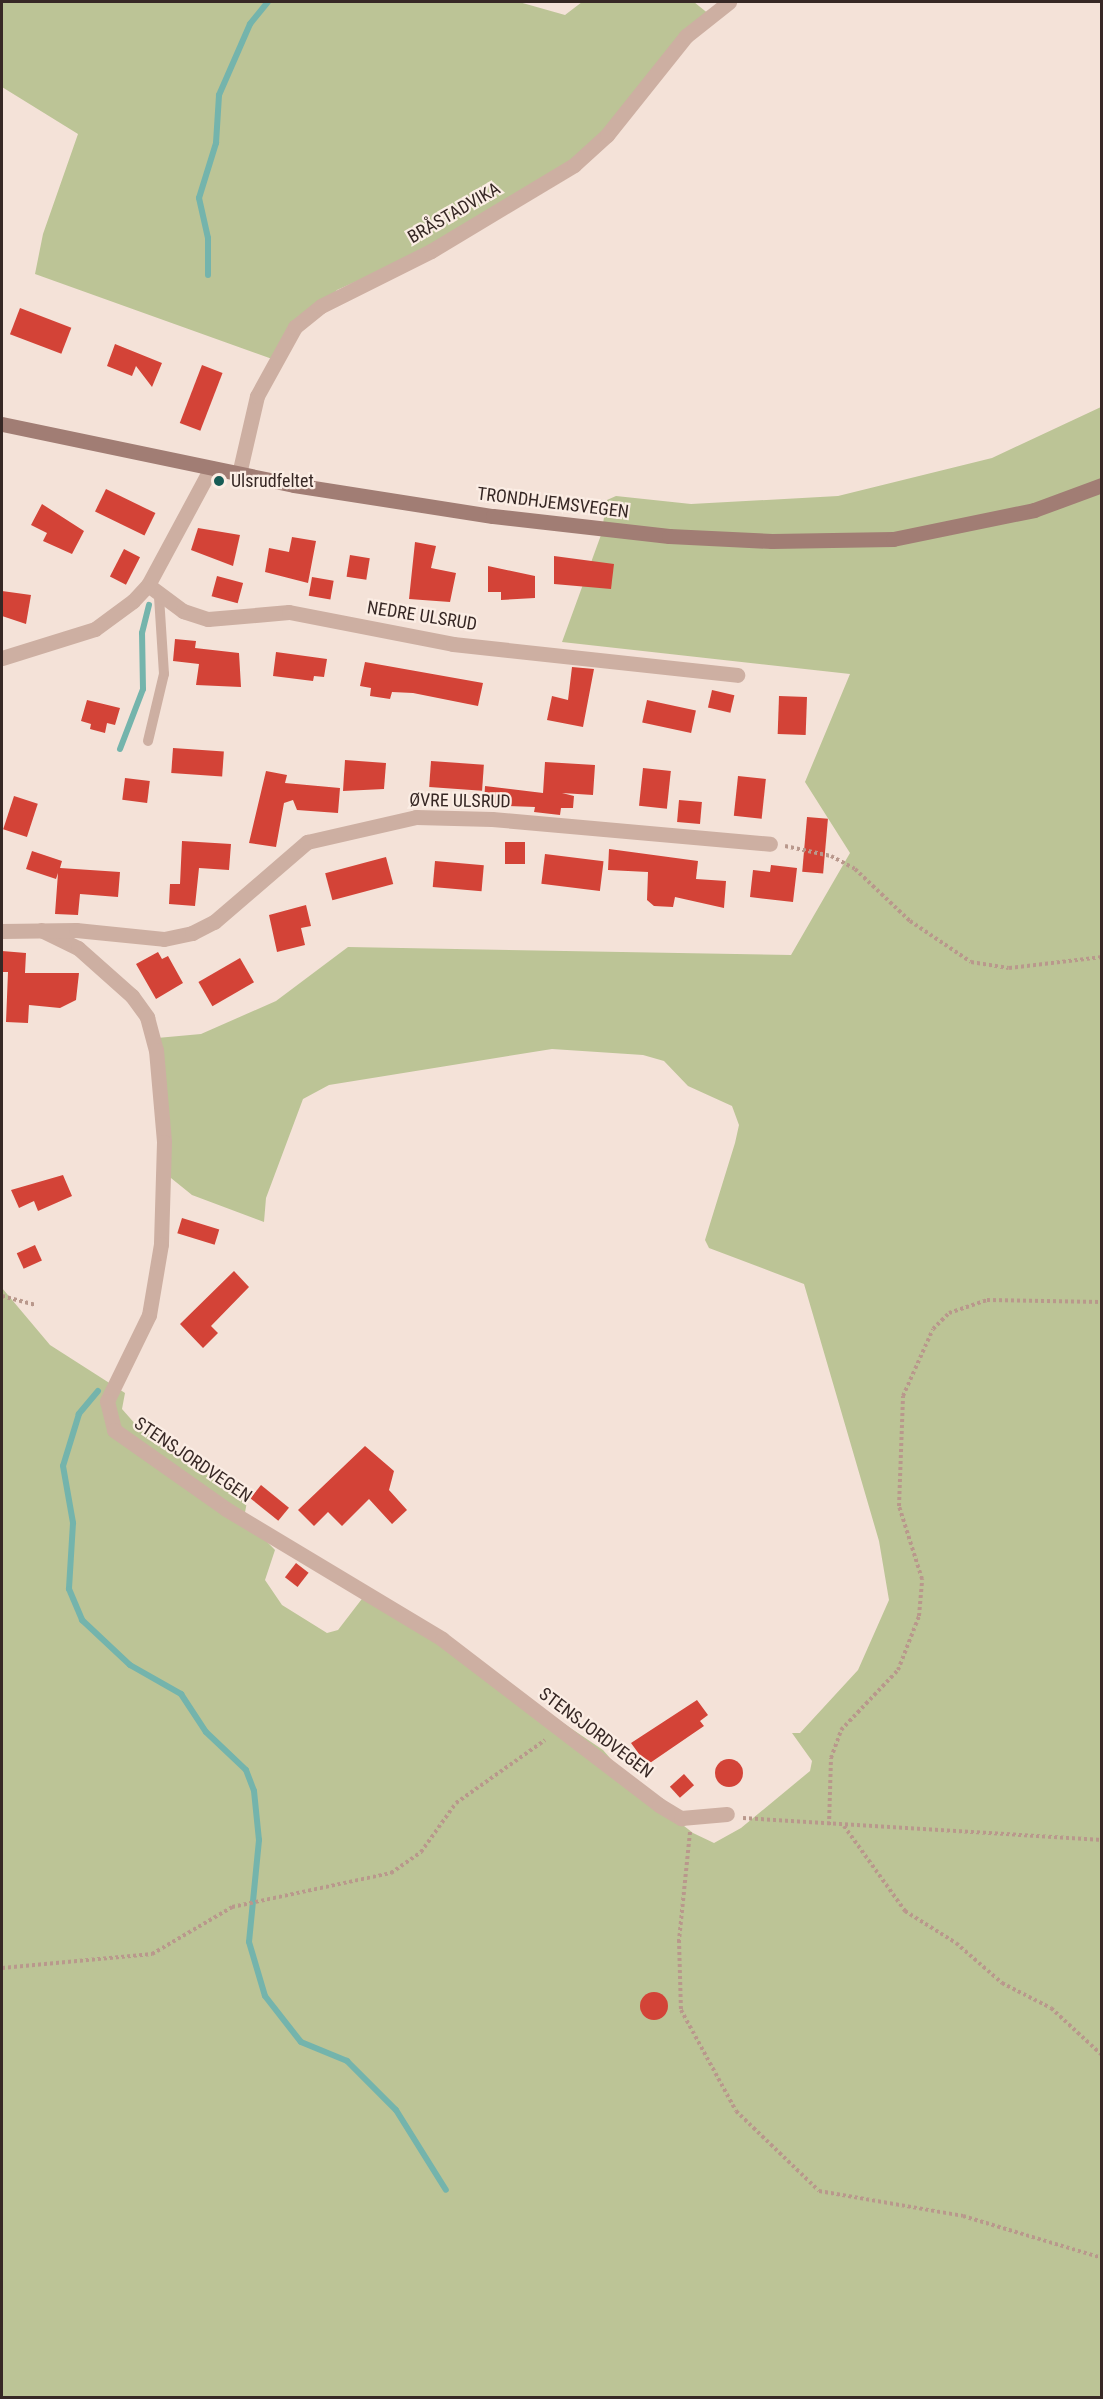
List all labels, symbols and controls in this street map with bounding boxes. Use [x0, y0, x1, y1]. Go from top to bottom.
street label: BRÅSTADVIKA [404, 178, 504, 248]
place label: Ulsrudfeltet [231, 470, 314, 492]
marker: Ulsrudfeltet [212, 474, 226, 488]
street label: TRONDHJEMSVEGEN [476, 483, 630, 523]
street label: NEDRE ULSRUD [366, 597, 478, 635]
street label: ØVRE ULSRUD [409, 789, 511, 813]
street label: STENSJORDVEGEN [130, 1413, 256, 1507]
street label: STENSJORDVEGEN [535, 1683, 657, 1783]

